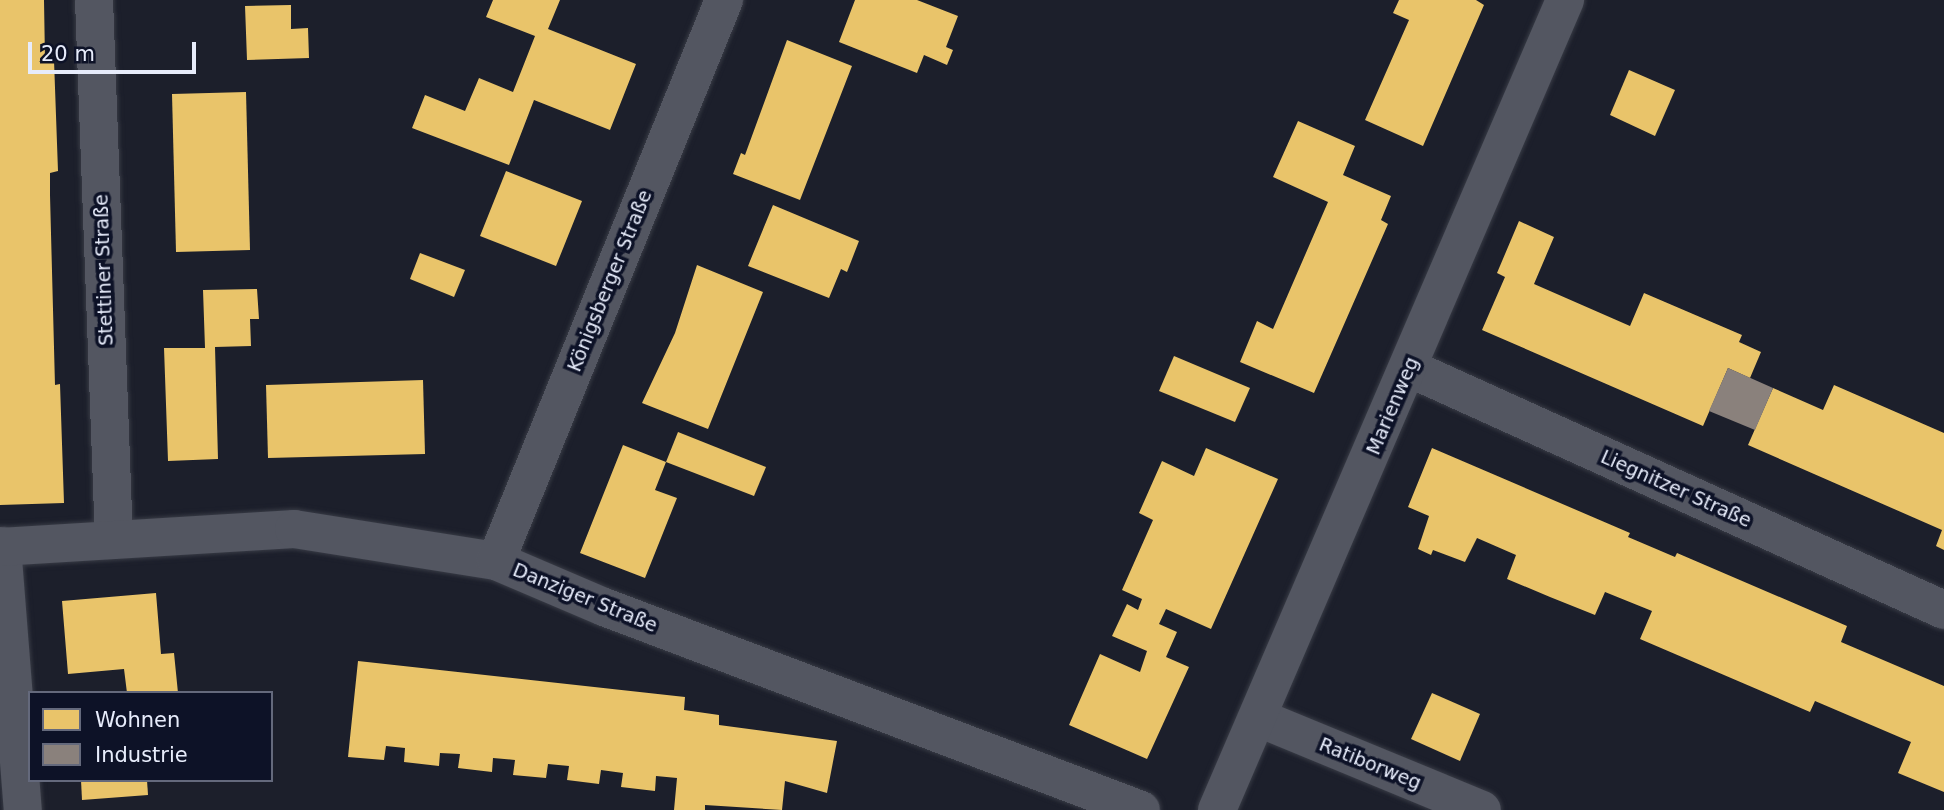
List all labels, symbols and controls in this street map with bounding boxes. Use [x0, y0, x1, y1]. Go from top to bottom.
scale bar [32, 28, 200, 72]
text: 20 m [41, 42, 95, 66]
street label: Königsberger Straße [563, 187, 657, 375]
street label: Stettiner Straße [90, 194, 118, 346]
street label: Marienweg [1362, 354, 1424, 458]
street label: Liegnitzer Straße [1597, 446, 1755, 532]
street label: Danziger Straße [509, 559, 661, 637]
legend [28, 691, 273, 782]
text: Wohnen [95, 708, 180, 732]
street label: Ratiborweg [1316, 733, 1424, 795]
text: Industrie [95, 743, 188, 767]

